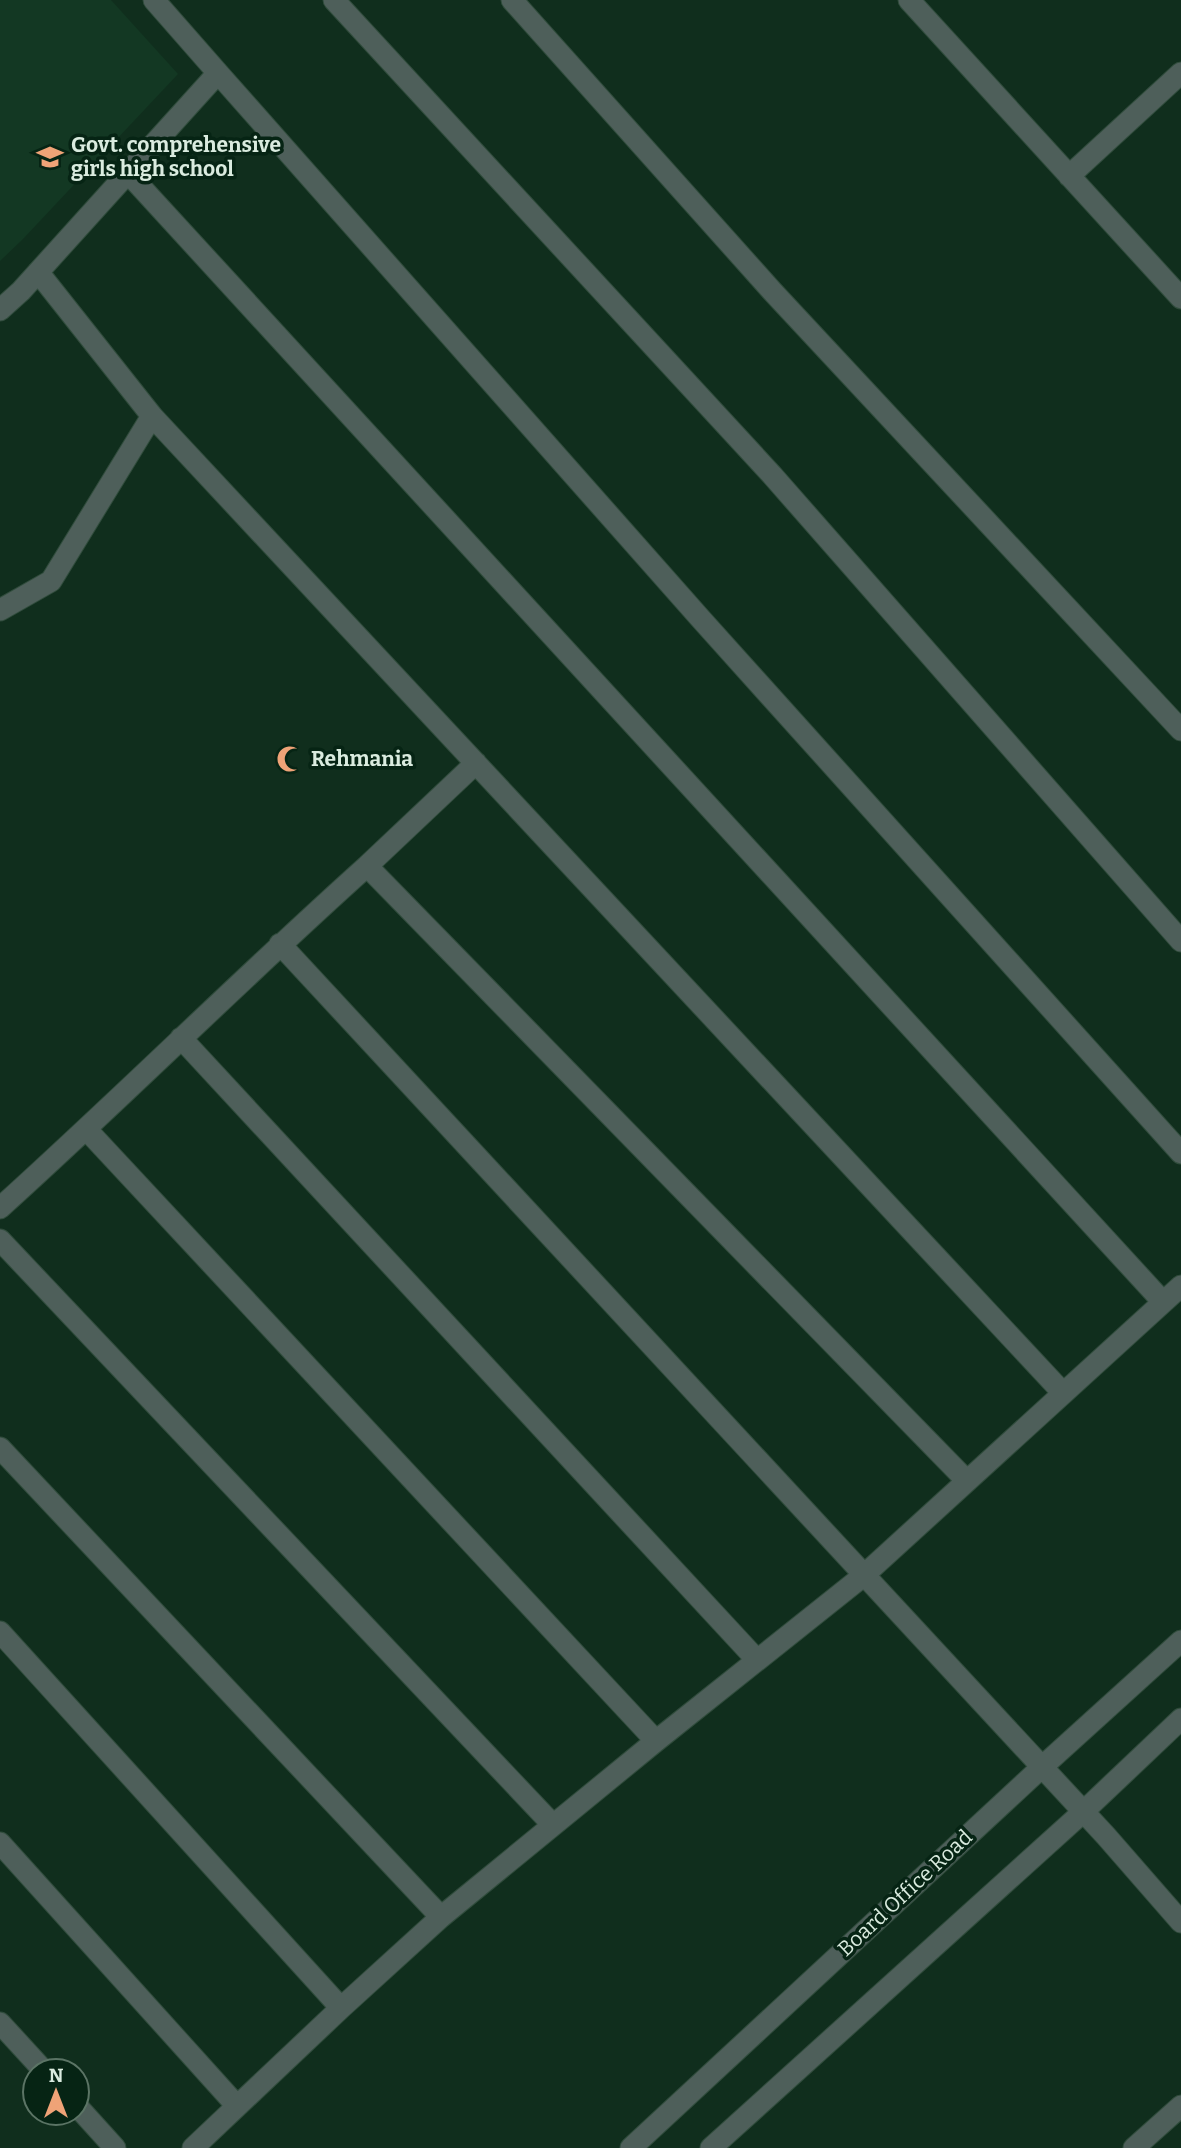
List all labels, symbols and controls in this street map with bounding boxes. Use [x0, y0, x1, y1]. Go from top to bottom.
place label: Govt. comprehensive girls high school [71, 132, 281, 182]
school or university icon: Govt. comprehensive girls high school [35, 142, 65, 172]
mosque icon: Rehmania [275, 744, 305, 774]
place label: Rehmania [311, 746, 413, 772]
street label: Board Office Road [832, 1824, 978, 1962]
north arrow [21, 2057, 91, 2127]
text: N [49, 2064, 64, 2087]

